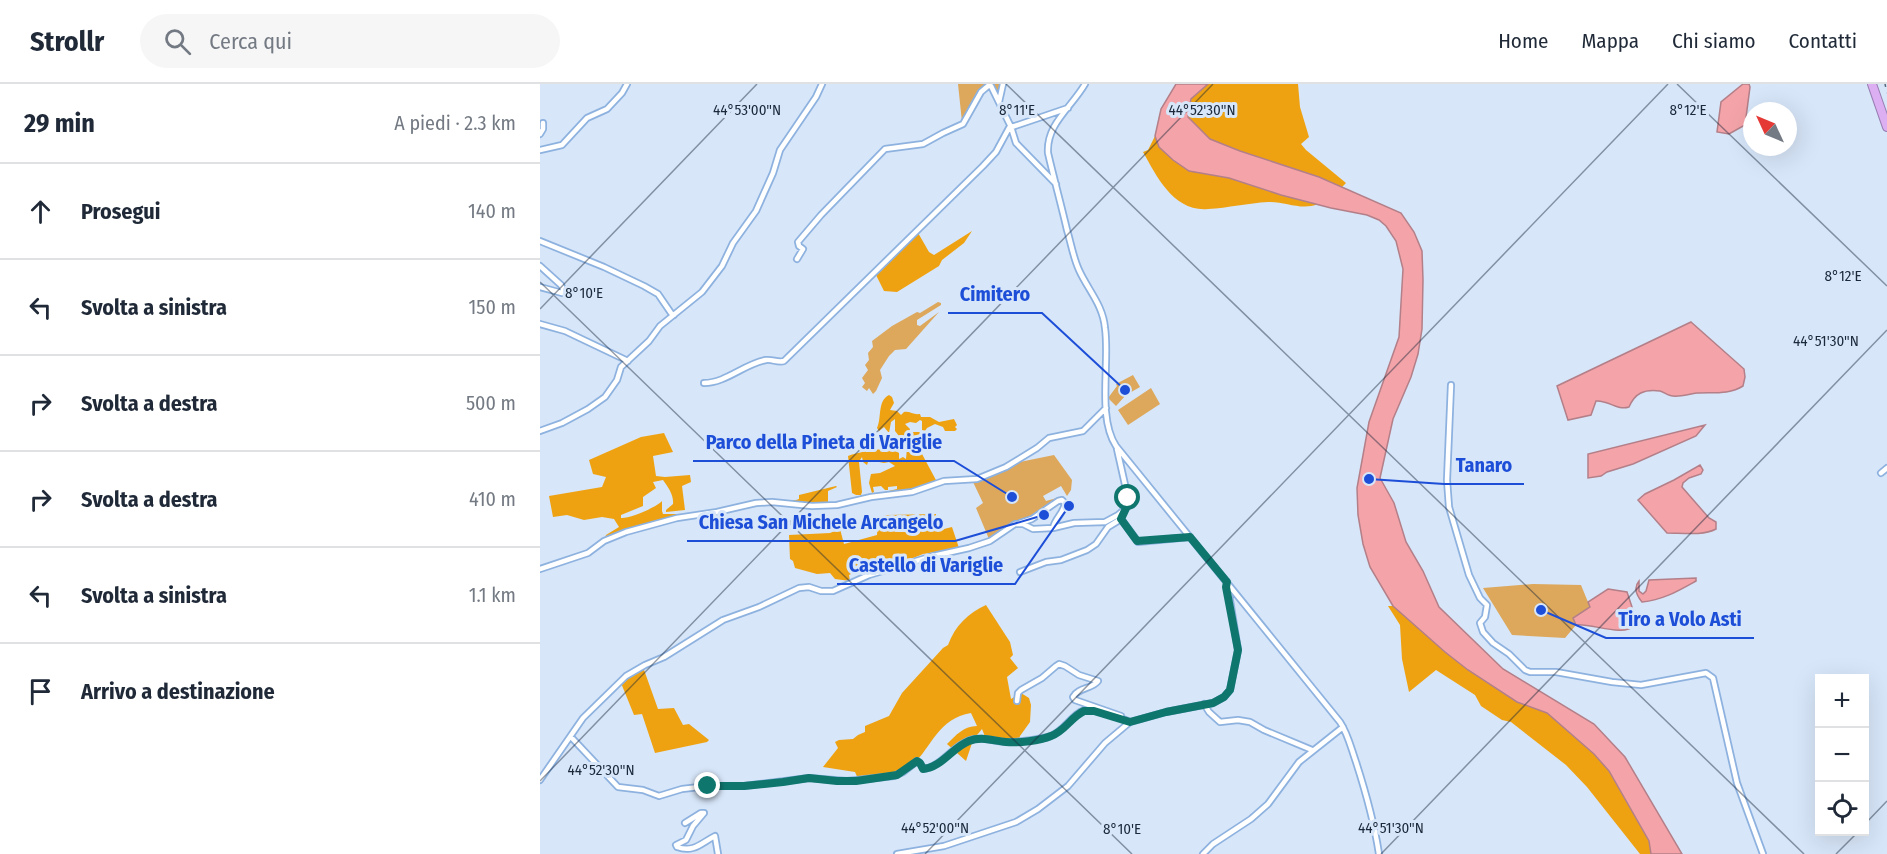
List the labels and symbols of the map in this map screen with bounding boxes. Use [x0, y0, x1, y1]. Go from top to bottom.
text: 44°53'00"N [713, 101, 781, 119]
text: 8°11'E [999, 101, 1035, 119]
text: 44°52'30"N [1168, 101, 1236, 119]
text: 8°12'E [1669, 101, 1707, 119]
north arrow [1743, 102, 1797, 156]
text: 8°12'E [1824, 267, 1862, 285]
callout: Cimitero [948, 275, 1042, 313]
text: Cimitero [960, 282, 1030, 306]
text: 8°10'E [565, 284, 603, 302]
text: 44°51'30"N [1793, 332, 1859, 350]
callout: Parco della Pineta di Variglie [693, 423, 954, 461]
text: Parco della Pineta di Variglie [706, 430, 942, 454]
callout: Tanaro [1444, 446, 1524, 484]
text: Tanaro [1456, 453, 1513, 477]
route start [1114, 484, 1140, 510]
callout: Chiesa San Michele Arcangelo [687, 503, 955, 541]
text: Chiesa San Michele Arcangelo [699, 510, 944, 534]
callout: Castello di Variglie [837, 546, 1015, 584]
text: Castello di Variglie [849, 553, 1003, 577]
callout: Tiro a Volo Asti [1606, 600, 1754, 638]
text: Tiro a Volo Asti [1618, 607, 1742, 631]
text: 44°52'30"N [567, 761, 635, 779]
route end [694, 772, 720, 798]
text: 44°52'00"N [901, 819, 969, 837]
text: 44°51'30"N [1358, 819, 1424, 837]
text: 8°10'E [1103, 820, 1141, 838]

